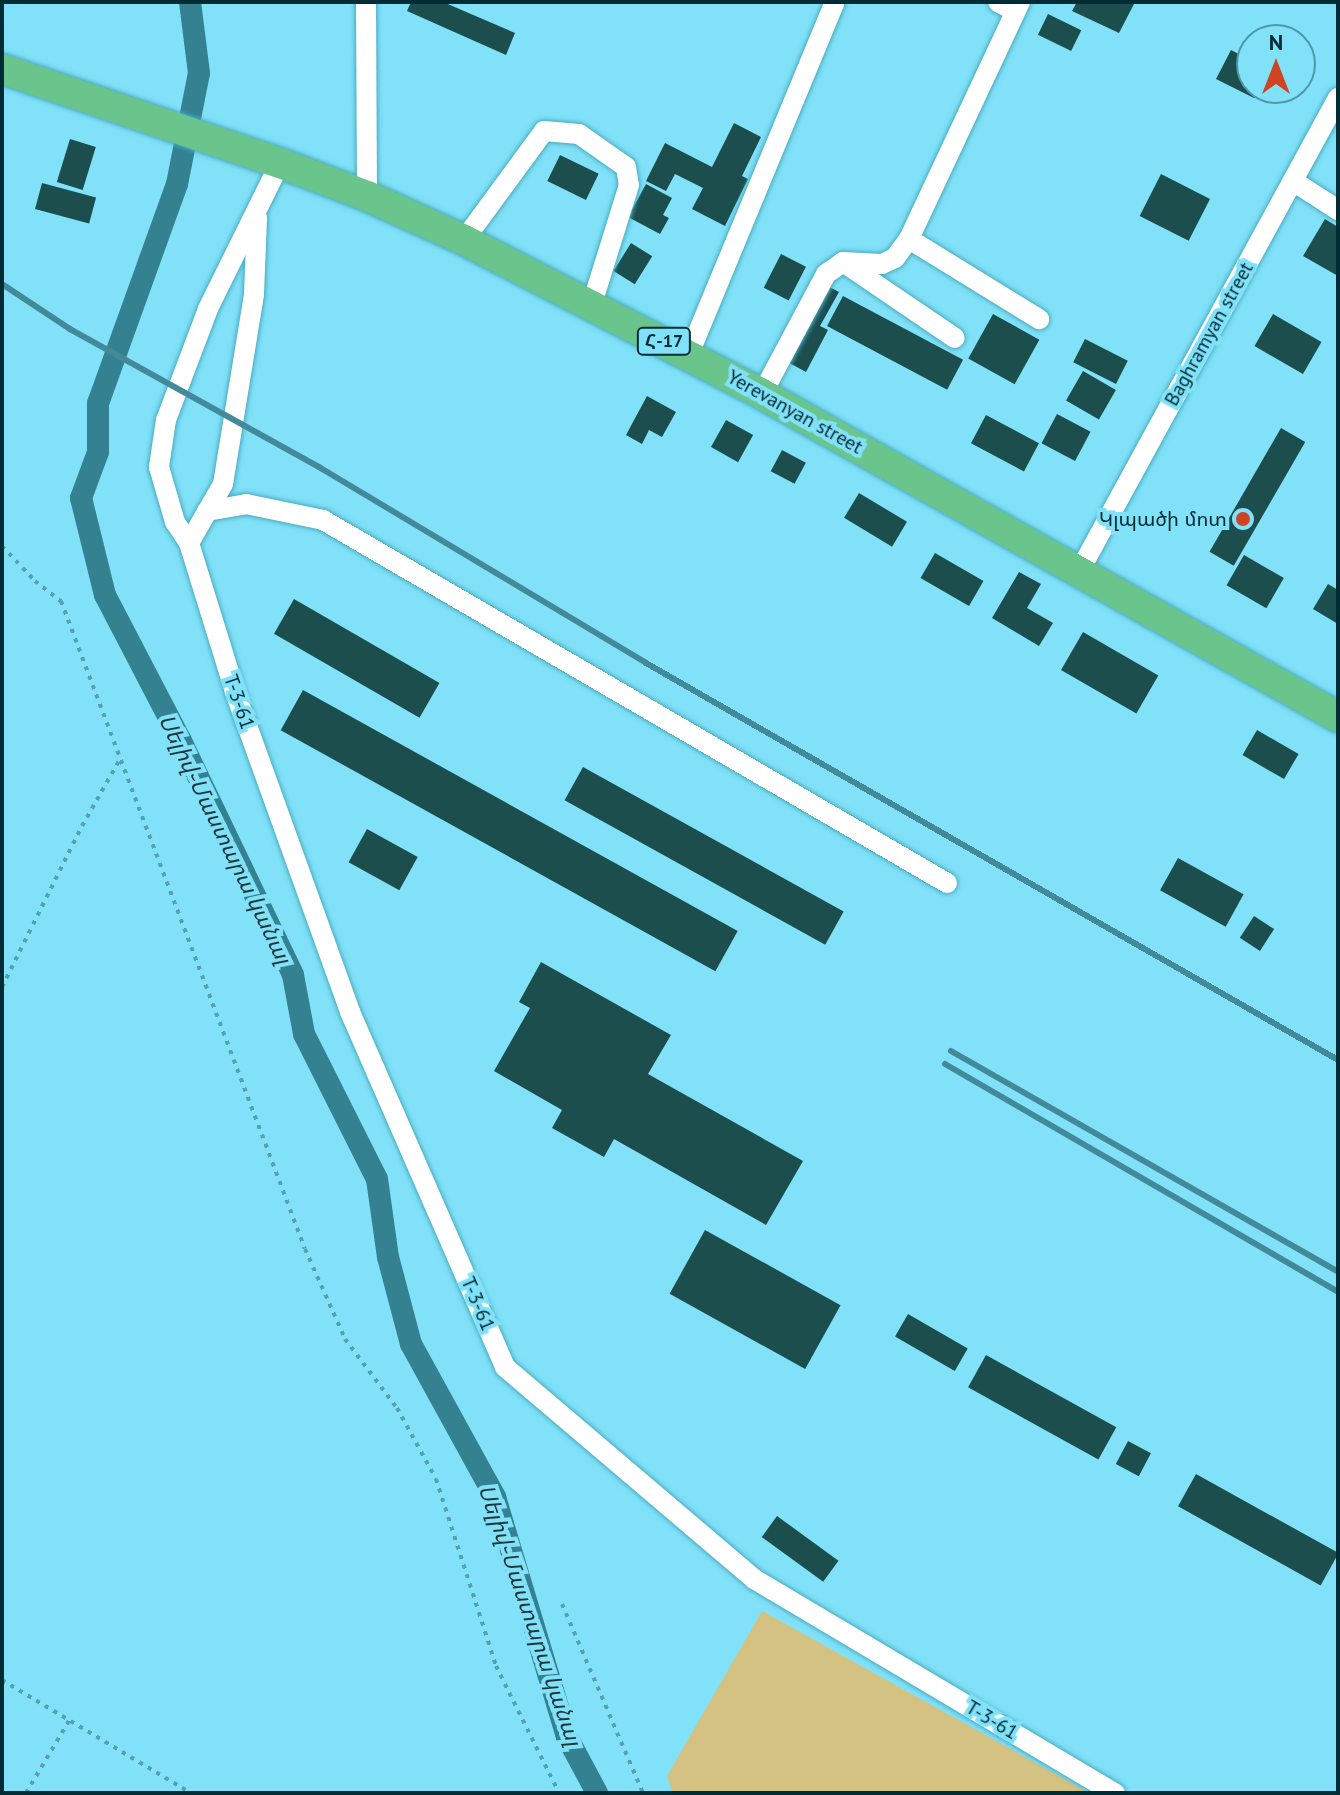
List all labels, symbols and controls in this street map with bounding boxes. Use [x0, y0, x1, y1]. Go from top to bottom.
north arrow [1236, 24, 1316, 104]
text: N [1269, 28, 1283, 56]
street label: Baghramyan street [1160, 258, 1258, 410]
road number: Հ-17 [636, 327, 692, 355]
street label: Yerevanyan street [723, 365, 867, 459]
place label: Կլպածի մոտ [1099, 507, 1227, 531]
marker: Կլպածի մոտ [1234, 510, 1252, 528]
street label: T-3-61 [218, 671, 260, 733]
water label: Սելիվ֊Մաստարա կանալ [153, 710, 297, 968]
street label: T-3-61 [456, 1273, 500, 1335]
water label: Սելիվ֊Մաստարա կանալ [473, 1481, 587, 1749]
street label: T-3-61 [962, 1695, 1022, 1745]

